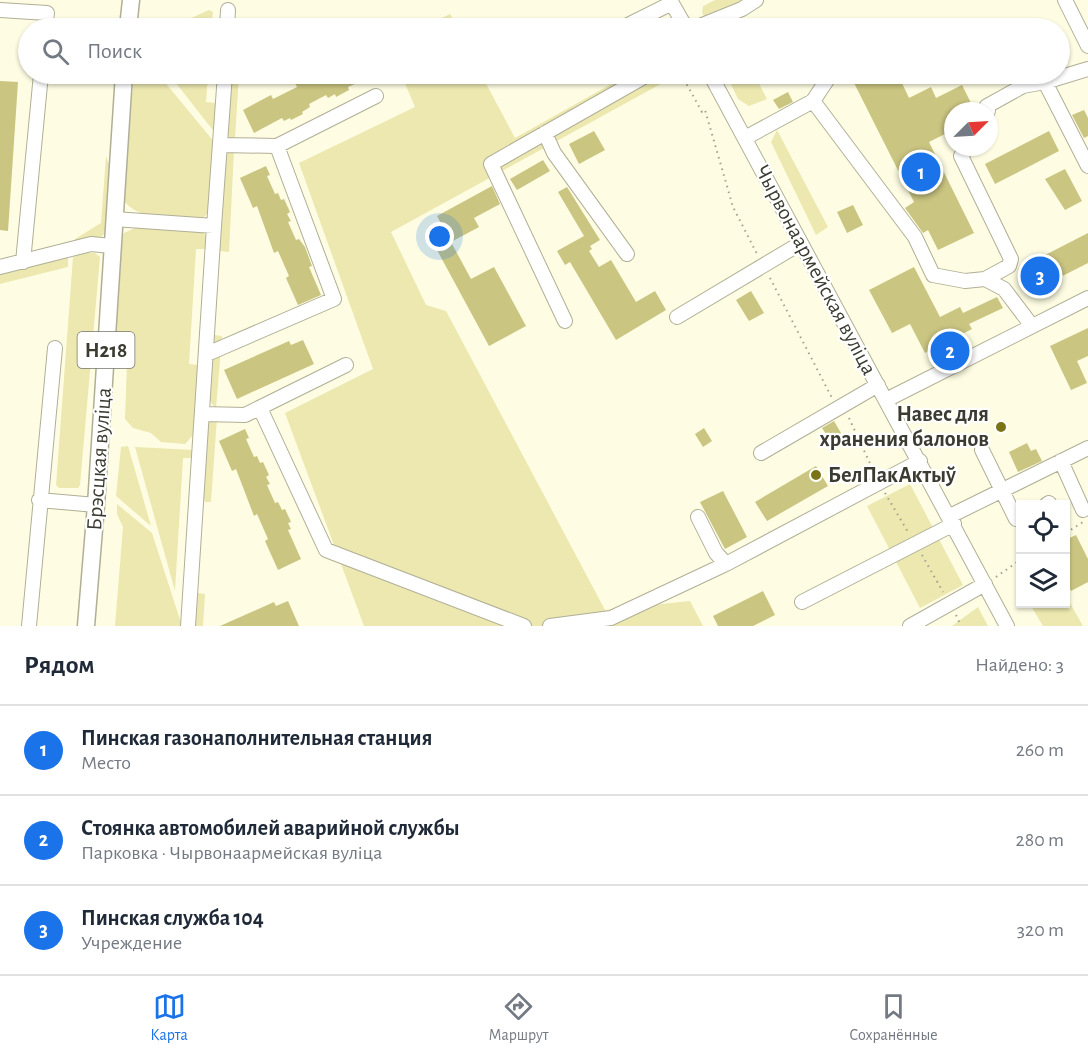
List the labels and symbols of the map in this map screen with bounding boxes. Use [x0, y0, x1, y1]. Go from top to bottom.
north arrow [944, 102, 998, 156]
pin: 1 [902, 150, 940, 195]
street label: Чырвонаармейская вуліца [751, 161, 881, 379]
your location [425, 222, 454, 251]
pin: 3 [1020, 254, 1060, 298]
pin: 2 [930, 328, 970, 374]
road number: Н218 [78, 332, 134, 368]
street label: Брэсцкая вуліца [83, 387, 115, 531]
place label: Навес для хранения балонов [819, 403, 989, 450]
marker: Навес для хранения балонов [994, 420, 1008, 434]
place label: БелПакАктыў [828, 464, 956, 487]
marker: БелПакАктыў [809, 468, 823, 482]

